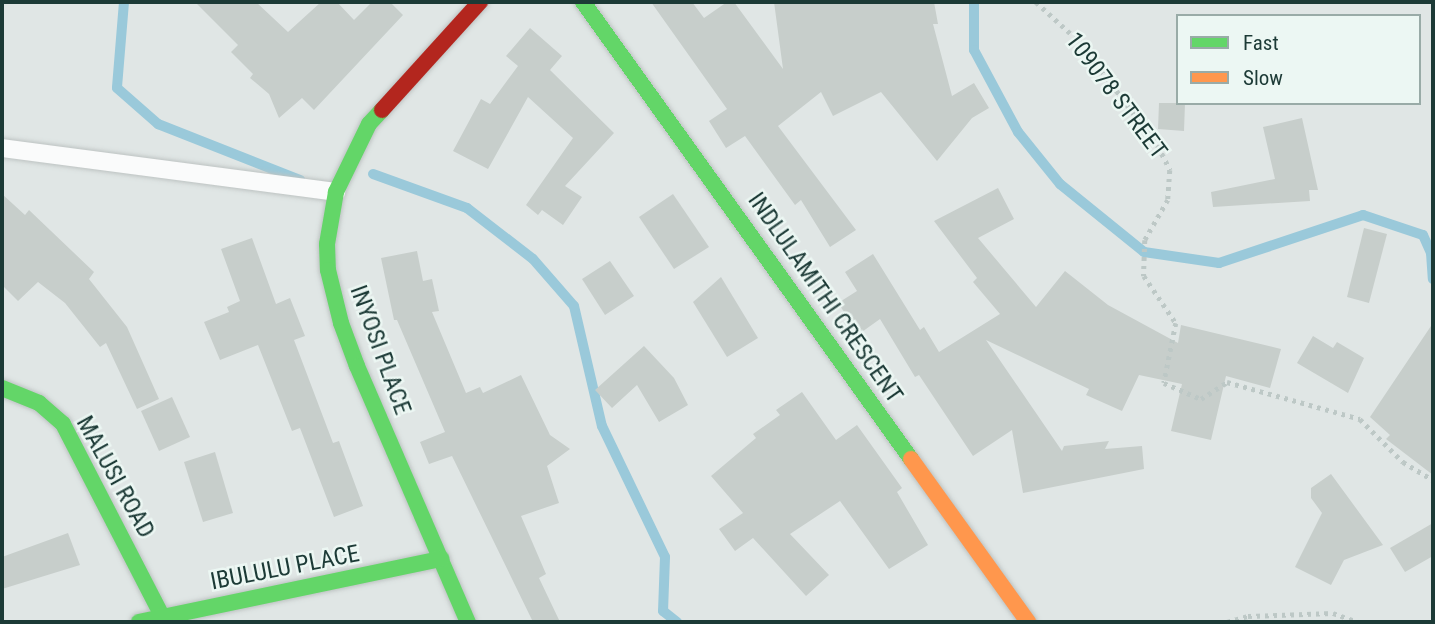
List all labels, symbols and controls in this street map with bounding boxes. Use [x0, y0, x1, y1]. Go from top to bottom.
legend [1176, 14, 1421, 105]
street label: 109078 STREET [1059, 27, 1173, 165]
text: Fast [1243, 31, 1279, 55]
text: Slow [1243, 66, 1283, 90]
street label: INDLULAMITHI CRESCENT [741, 187, 909, 409]
street label: INYOSI PLACE [343, 281, 417, 419]
street label: MALUSI ROAD [70, 411, 160, 543]
street label: IBULULU PLACE [208, 539, 362, 597]

